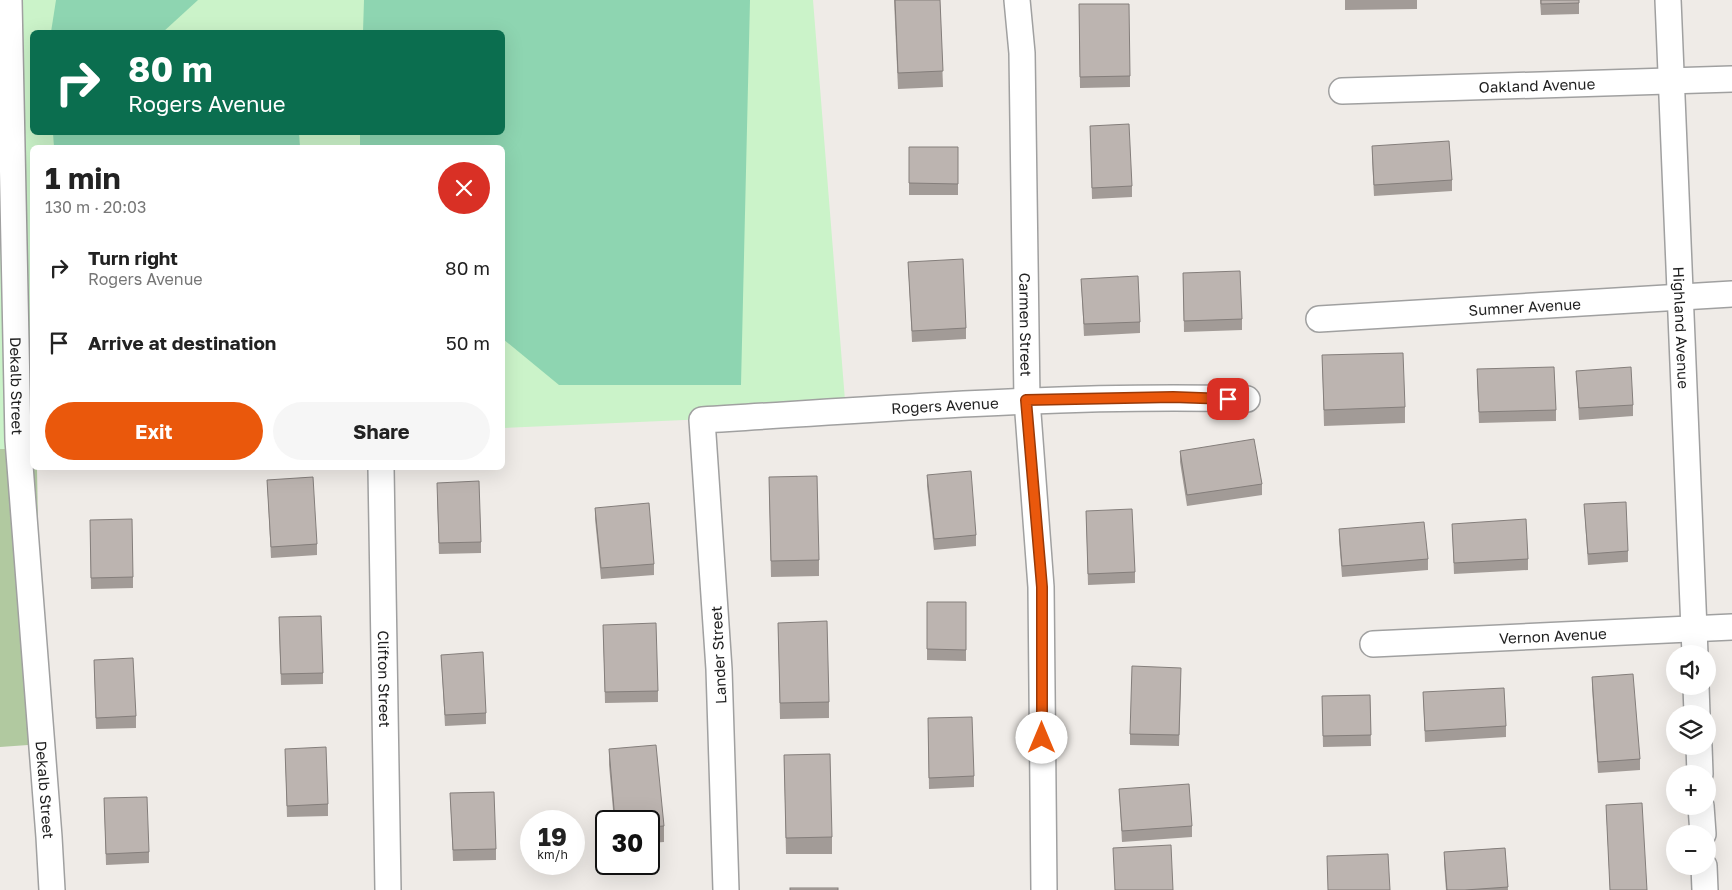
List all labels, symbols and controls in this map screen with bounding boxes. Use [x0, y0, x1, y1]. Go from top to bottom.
text: 80 m [128, 48, 213, 90]
icon: right [45, 50, 110, 115]
street label: Oakland Avenue [1478, 74, 1596, 96]
text: Rogers Avenue [128, 90, 286, 117]
text: 1 min [45, 160, 121, 196]
button: close [438, 162, 490, 214]
text: 130 m · 20:03 [45, 197, 146, 217]
text: Turn right [88, 246, 178, 269]
icon: right [45, 254, 73, 282]
text: 80 m [445, 256, 490, 279]
street label: Highland Avenue [1670, 266, 1693, 390]
text: Rogers Avenue [88, 269, 203, 289]
street label: Carmen Street [1016, 273, 1036, 377]
street label: Sumner Avenue [1468, 294, 1582, 319]
icon: arrive [45, 329, 73, 357]
text: Arrive at destination [88, 331, 276, 354]
text: 50 m [446, 331, 490, 354]
street label: Dekalb Street [7, 337, 27, 435]
pin [1207, 378, 1249, 420]
icon: arrive [1214, 385, 1242, 413]
street label: Rogers Avenue [891, 393, 999, 417]
button: Exit [45, 402, 263, 460]
button: Share [273, 402, 490, 460]
street label: Lander Street [706, 605, 730, 705]
street label: Vernon Avenue [1498, 624, 1607, 647]
street label: Clifton Street [375, 630, 394, 728]
map controls [1666, 645, 1716, 875]
button: sound [1666, 645, 1716, 695]
button: layers [1666, 705, 1716, 755]
position arrow [1015, 711, 1067, 763]
street label: Dekalb Street [33, 740, 58, 840]
button: + [1666, 765, 1716, 815]
speed limit sign: 30 [595, 810, 660, 875]
text: 19 [538, 821, 567, 852]
button: − [1666, 825, 1716, 875]
text: km/h [537, 847, 568, 862]

